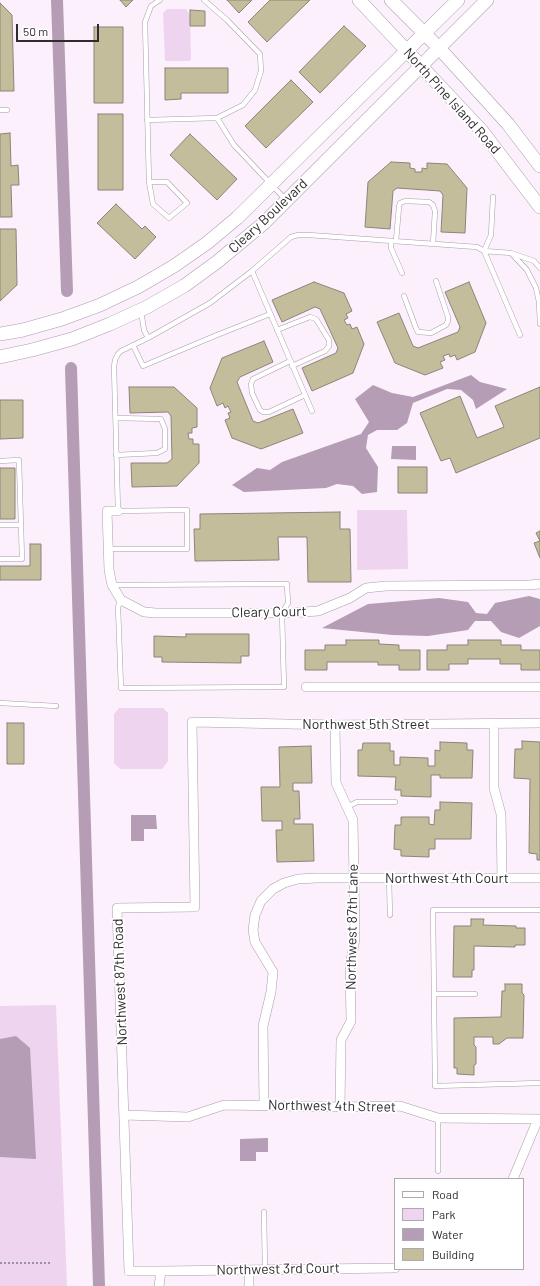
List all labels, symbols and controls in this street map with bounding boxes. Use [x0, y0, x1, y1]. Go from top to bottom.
scale bar [18, 16, 101, 42]
text: 50 m [23, 24, 48, 38]
street label: North Pine Island Road [400, 44, 504, 158]
street label: Cleary Boulevard [225, 175, 311, 257]
street label: Cleary Court [231, 603, 307, 621]
street label: Northwest 5th Street [302, 716, 430, 732]
street label: Northwest 87th Lane [343, 864, 361, 990]
street label: Northwest 4th Court [385, 870, 509, 886]
street label: Northwest 87th Road [109, 918, 131, 1046]
street label: Northwest 4th Street [268, 1096, 396, 1116]
legend [394, 1178, 524, 1270]
text: Road [432, 1187, 459, 1201]
text: Park [432, 1207, 456, 1221]
text: Water [432, 1227, 463, 1241]
text: Building [432, 1247, 474, 1261]
street label: Northwest 3rd Court [216, 1260, 340, 1278]

